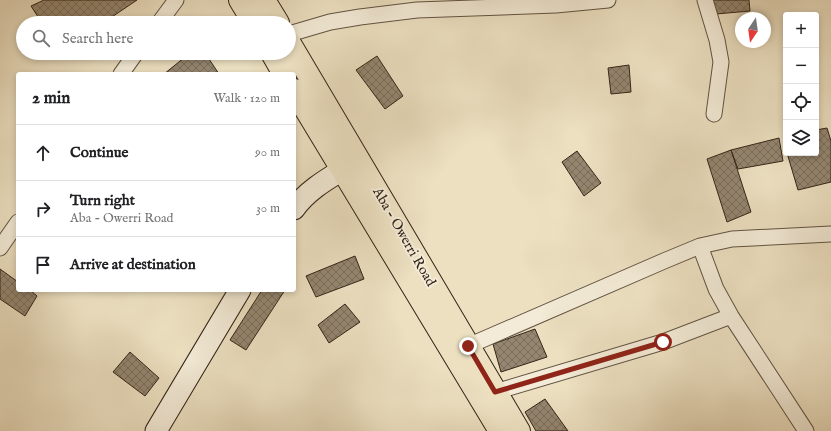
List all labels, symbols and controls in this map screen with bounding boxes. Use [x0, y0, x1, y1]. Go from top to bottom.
north arrow [735, 12, 771, 48]
map controls [783, 12, 819, 156]
button: + [783, 12, 819, 48]
search box [16, 16, 296, 60]
icon: search [30, 27, 52, 49]
text: Search here [62, 29, 133, 48]
button: − [783, 48, 819, 84]
button: locate [783, 84, 819, 120]
text: 2 min [32, 88, 70, 109]
text: Walk · 120 m [214, 90, 280, 107]
button: layers [783, 120, 819, 156]
icon: ahead [32, 142, 54, 164]
text: Continue [70, 143, 128, 162]
text: 90 m [255, 144, 280, 161]
street label: Aba - Owerri Road [368, 183, 440, 290]
text: Turn right [70, 191, 135, 210]
icon: right [32, 198, 54, 220]
text: 30 m [256, 200, 280, 217]
text: Aba - Owerri Road [70, 210, 174, 227]
icon: arrive [32, 254, 54, 276]
text: Arrive at destination [70, 255, 196, 274]
route start [654, 333, 672, 351]
route end [459, 337, 477, 355]

